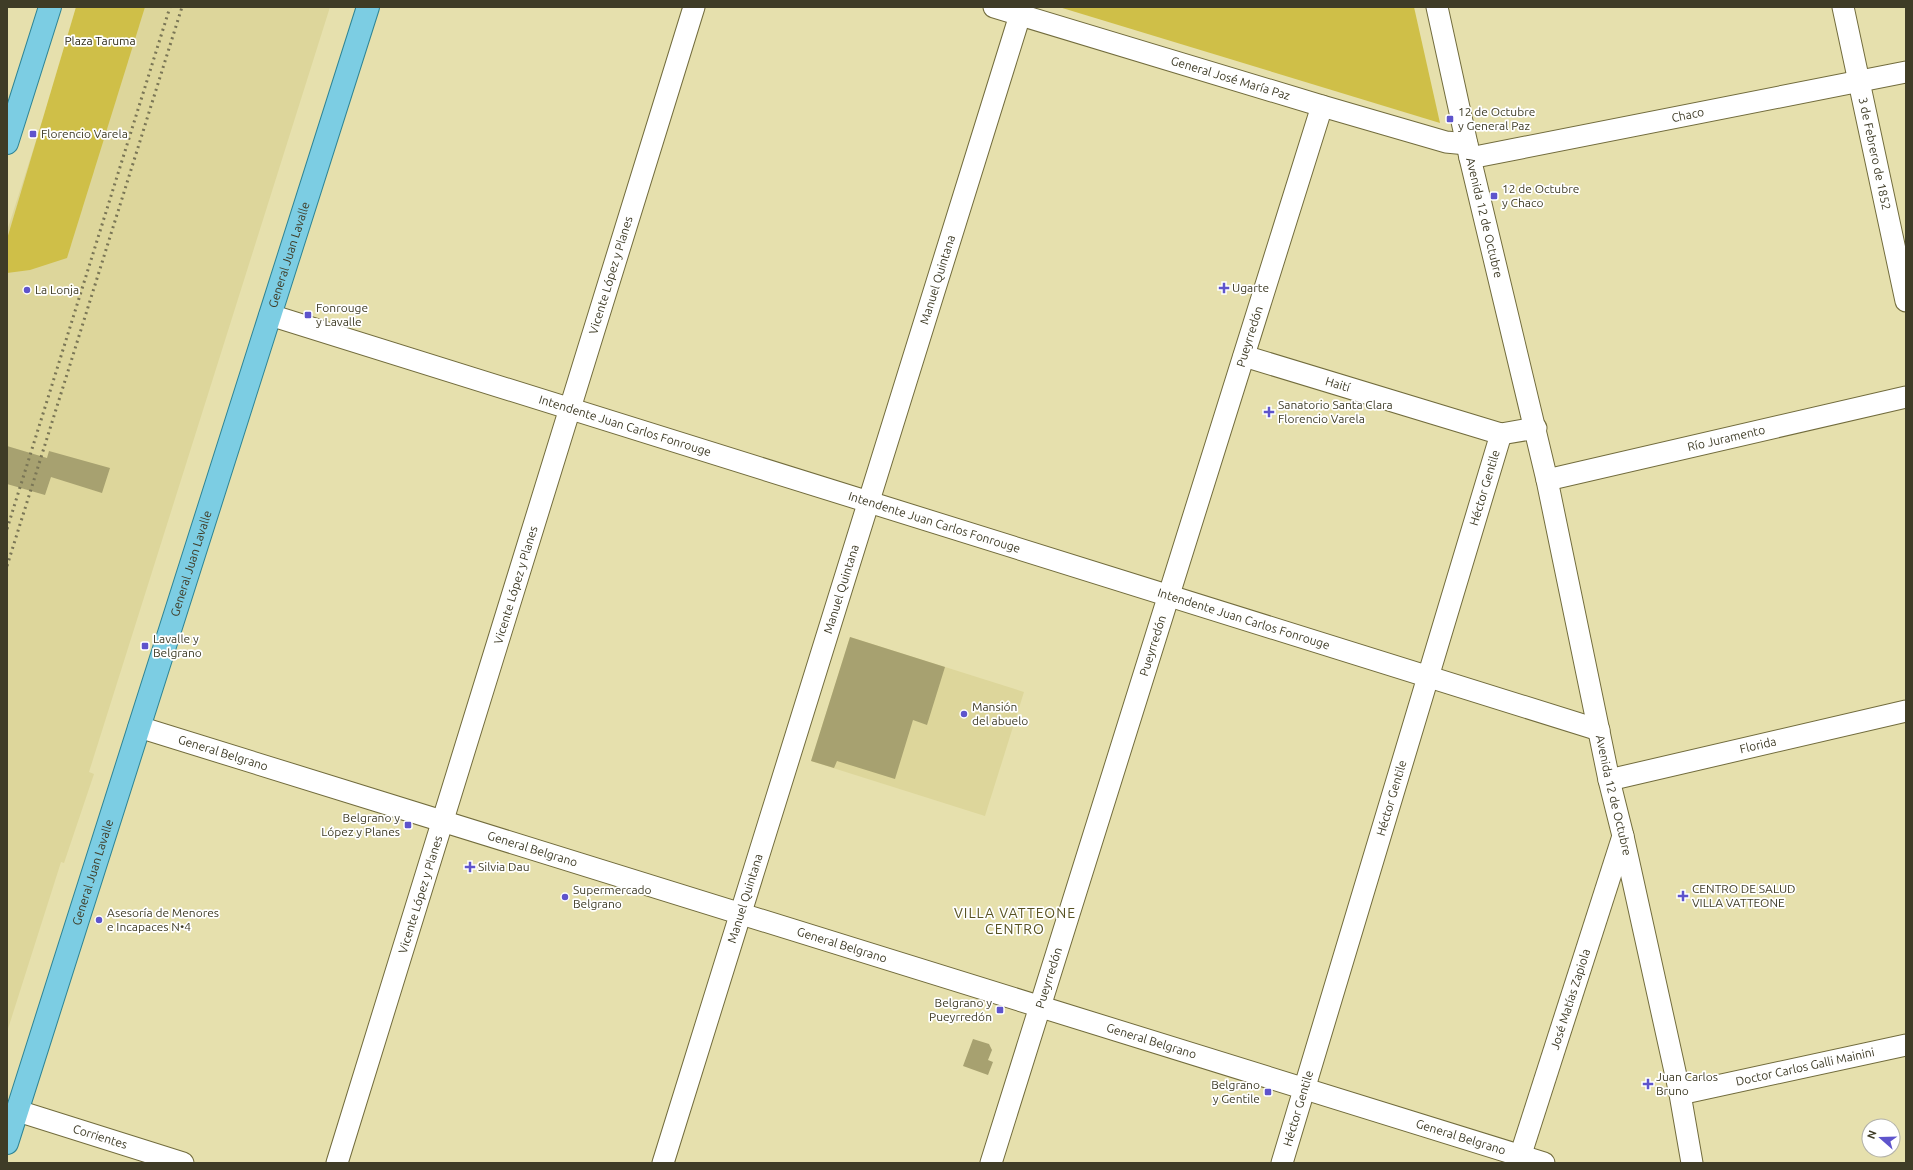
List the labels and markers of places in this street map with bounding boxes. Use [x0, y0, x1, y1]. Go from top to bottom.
place label: 12 de Octubre y General Paz [1458, 105, 1535, 132]
marker: 12 de Octubre y General Paz [1445, 114, 1455, 124]
place label: Florencio Varela [41, 127, 128, 140]
marker: Florencio Varela [28, 129, 38, 139]
place label: 12 de Octubre y Chaco [1502, 182, 1579, 209]
marker: 12 de Octubre y Chaco [1489, 191, 1499, 201]
place label: Ugarte [1232, 281, 1269, 294]
place label: La Lonja [35, 283, 79, 296]
marker: Ugarte [1219, 283, 1229, 293]
marker: La Lonja [22, 285, 32, 295]
place label: Fonrouge y Lavalle [316, 301, 368, 328]
marker: Fonrouge y Lavalle [303, 310, 313, 320]
place label: Sanatorio Santa Clara Florencio Varela [1278, 398, 1393, 425]
marker: Sanatorio Santa Clara Florencio Varela [1263, 406, 1275, 418]
place label: Lavalle y Belgrano [153, 632, 202, 659]
marker: Lavalle y Belgrano [140, 641, 150, 651]
place label: Mansión del abuelo [972, 700, 1028, 727]
marker: Mansión del abuelo [959, 709, 969, 719]
place label: Belgrano y López y Planes [321, 811, 400, 838]
marker: Belgrano y López y Planes [403, 820, 413, 830]
place label: Silvia Dau [478, 860, 530, 873]
marker: Silvia Dau [465, 862, 475, 872]
place label: CENTRO DE SALUD VILLA VATTEONE [1692, 882, 1796, 909]
place label: Supermercado Belgrano [573, 883, 652, 910]
marker: CENTRO DE SALUD VILLA VATTEONE [1677, 890, 1689, 902]
marker: Supermercado Belgrano [560, 892, 570, 902]
place label: Asesoría de Menores e Incapaces N•4 [107, 906, 219, 933]
marker: Asesoría de Menores e Incapaces N•4 [94, 915, 104, 925]
place label: Belgrano y Pueyrredón [929, 996, 992, 1023]
marker: Belgrano y Pueyrredón [995, 1005, 1005, 1015]
place label: Juan Carlos Bruno [1656, 1070, 1718, 1097]
place label: Belgrano y Gentile [1211, 1078, 1260, 1105]
marker: Juan Carlos Bruno [1643, 1079, 1653, 1089]
marker: Belgrano y Gentile [1263, 1087, 1273, 1097]

